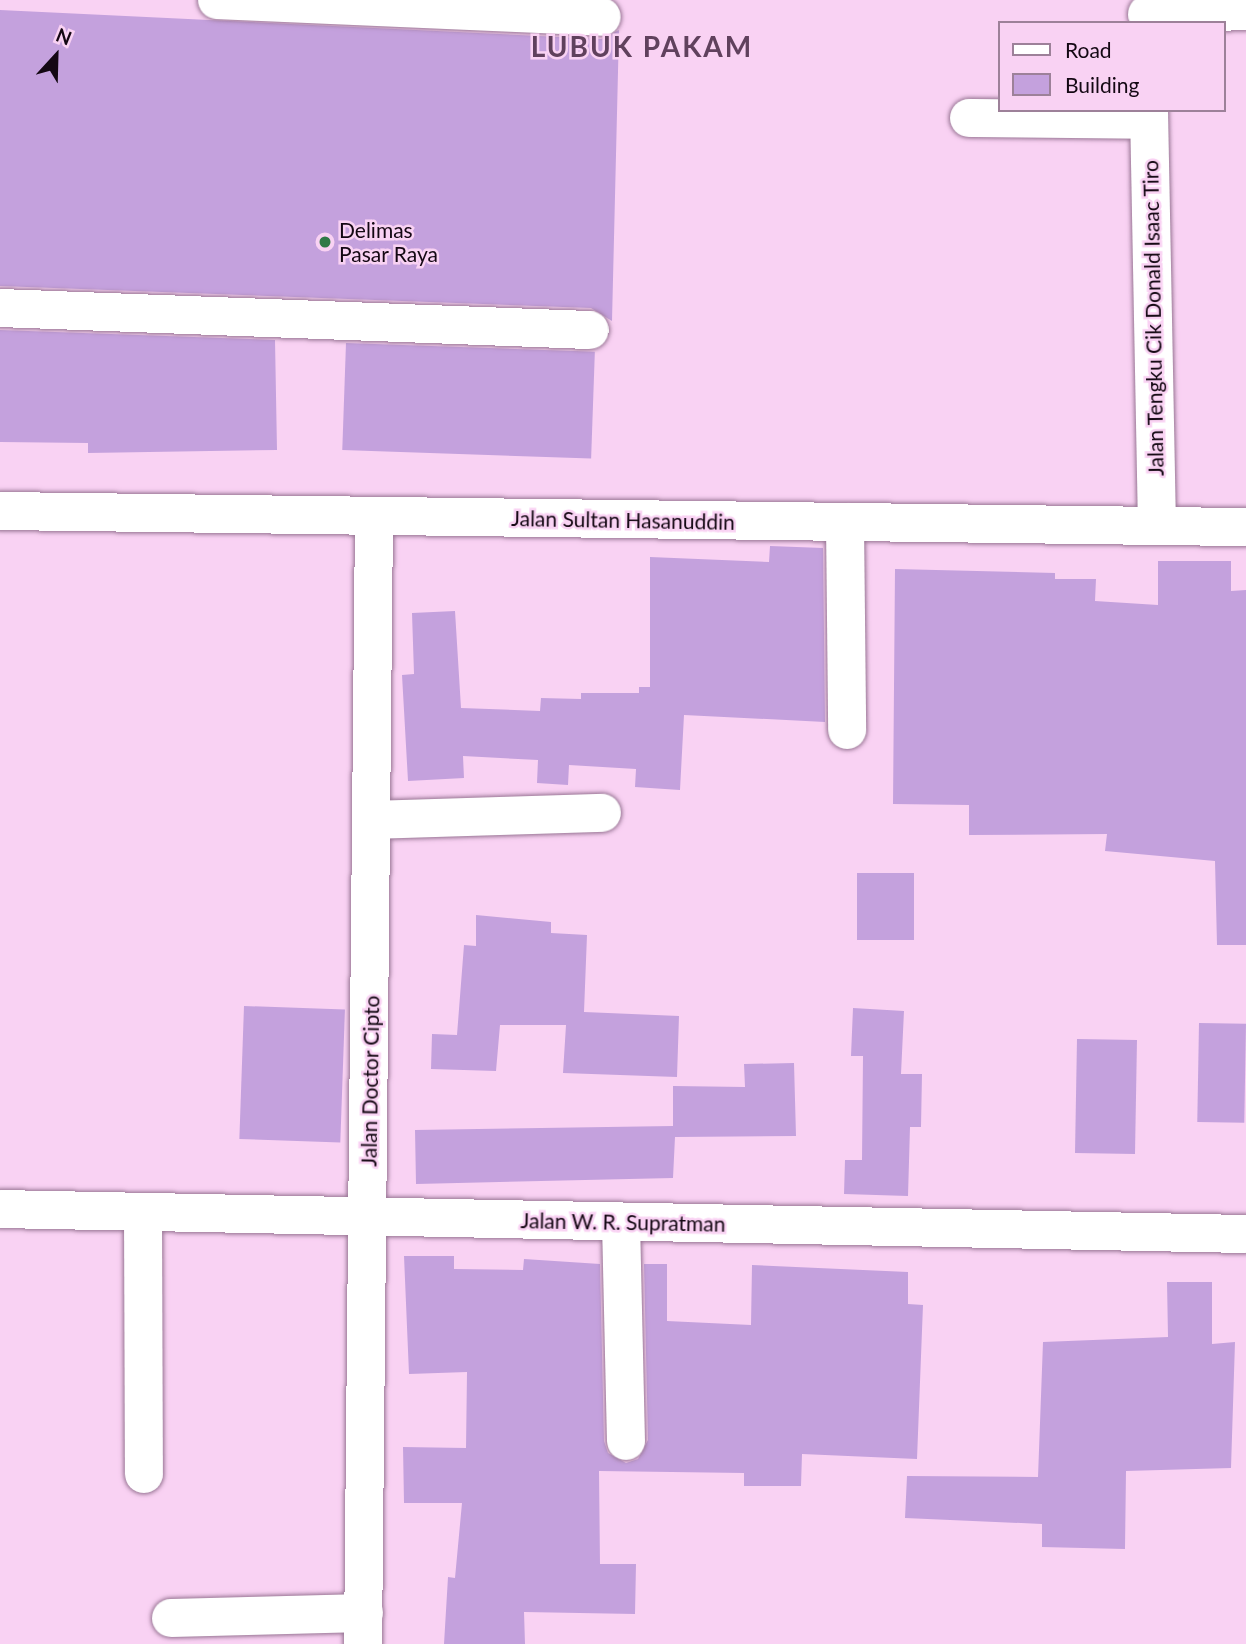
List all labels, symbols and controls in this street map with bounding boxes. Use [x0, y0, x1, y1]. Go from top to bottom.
north arrow [21, 21, 91, 91]
legend [998, 21, 1225, 112]
text: N [53, 23, 75, 49]
district label: LUBUK PAKAM [532, 29, 752, 63]
text: Road [1065, 37, 1112, 62]
text: Building [1065, 72, 1140, 97]
street label: Jalan Tengku Cik Donald Isaac Tiro [1138, 159, 1168, 477]
place label: Delimas Pasar Raya [339, 217, 438, 267]
marker: Delimas Pasar Raya [317, 234, 333, 250]
street label: Jalan Sultan Hasanuddin [511, 505, 735, 535]
street label: Jalan Doctor Cipto [356, 995, 384, 1167]
street label: Jalan W. R. Supratman [520, 1208, 726, 1236]

